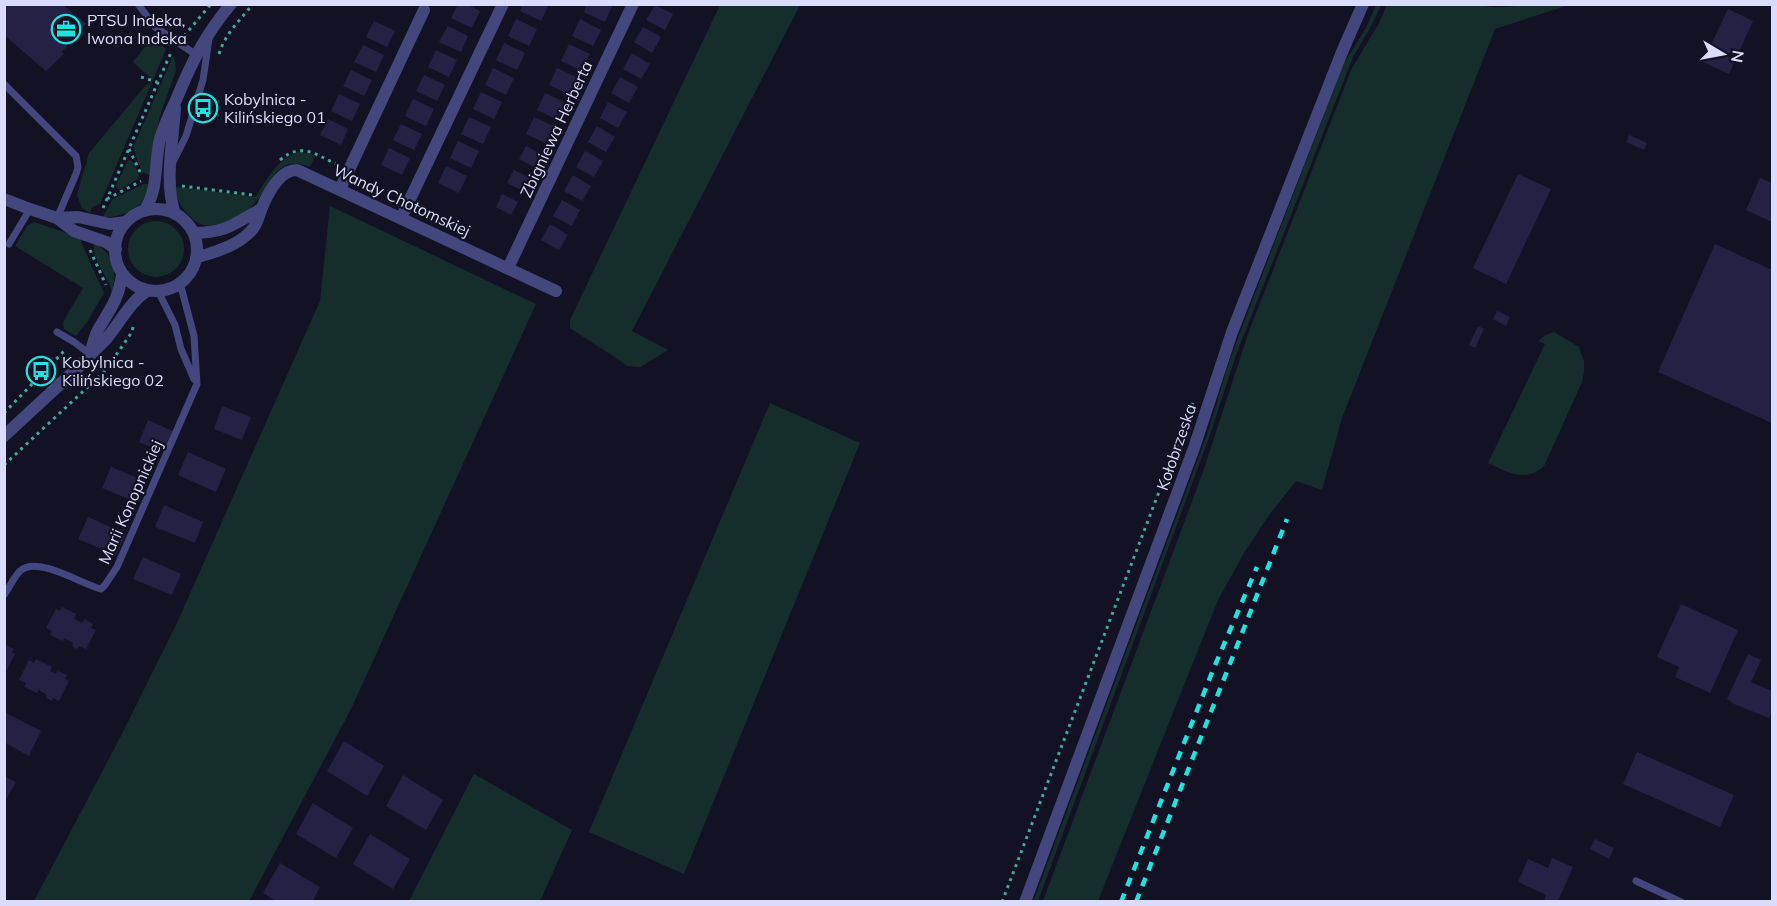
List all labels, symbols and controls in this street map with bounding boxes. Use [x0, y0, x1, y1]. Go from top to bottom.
place label: PTSU Indeka, Iwona Indeka [87, 10, 187, 48]
office icon: PTSU Indeka, Iwona Indeka [50, 13, 82, 45]
north arrow [1693, 24, 1753, 84]
text: N [1727, 49, 1749, 64]
street label: Zbigniewa Herberta [516, 58, 596, 200]
place label: Kobylnica - Kilińskiego 01 [224, 89, 326, 127]
bus stop icon: Kobylnica - Kilińskiego 01 [187, 92, 219, 124]
street label: Wandy Chotomskiej [330, 160, 474, 240]
place label: Kobylnica - Kilińskiego 02 [62, 352, 164, 390]
bus stop icon: Kobylnica - Kilińskiego 02 [25, 355, 57, 387]
street label: Kołobrzeska [1152, 401, 1200, 493]
street label: Marii Konopnickiej [94, 437, 166, 567]

